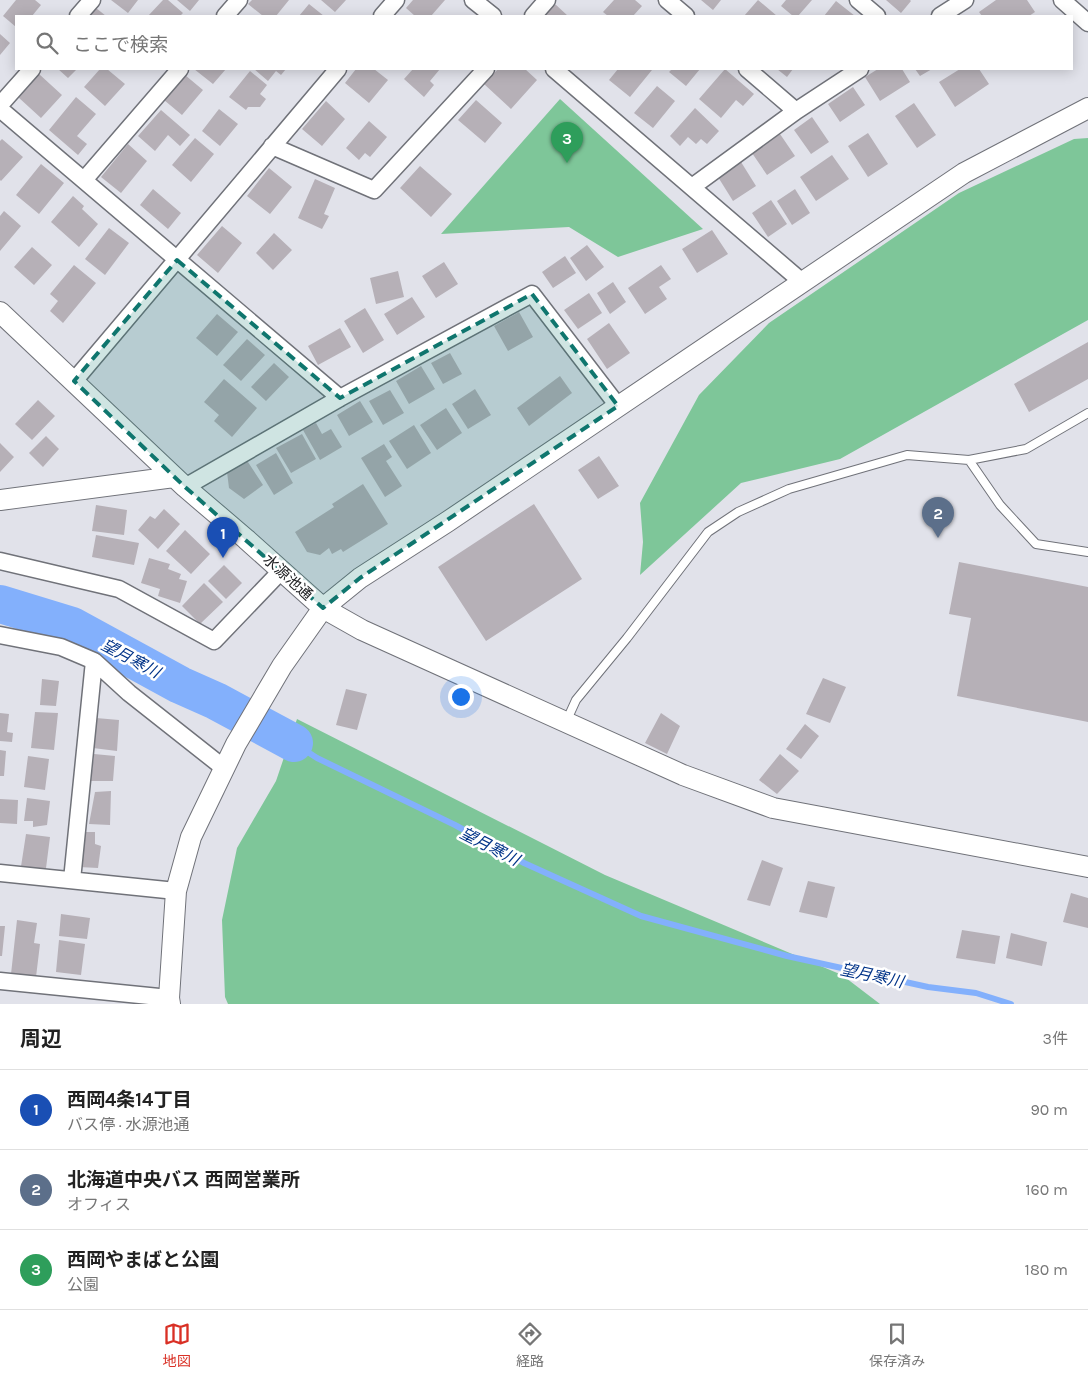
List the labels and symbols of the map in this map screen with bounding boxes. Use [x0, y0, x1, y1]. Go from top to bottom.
pin: 3 [551, 122, 583, 163]
pin: 2 [922, 497, 954, 538]
pin: 1 [207, 517, 239, 558]
street label: 水源池通 [260, 550, 316, 604]
water label: 望月寒川 [98, 635, 165, 683]
your location [448, 684, 474, 710]
water label: 望月寒川 [457, 823, 524, 870]
water label: 望月寒川 [839, 960, 907, 992]

